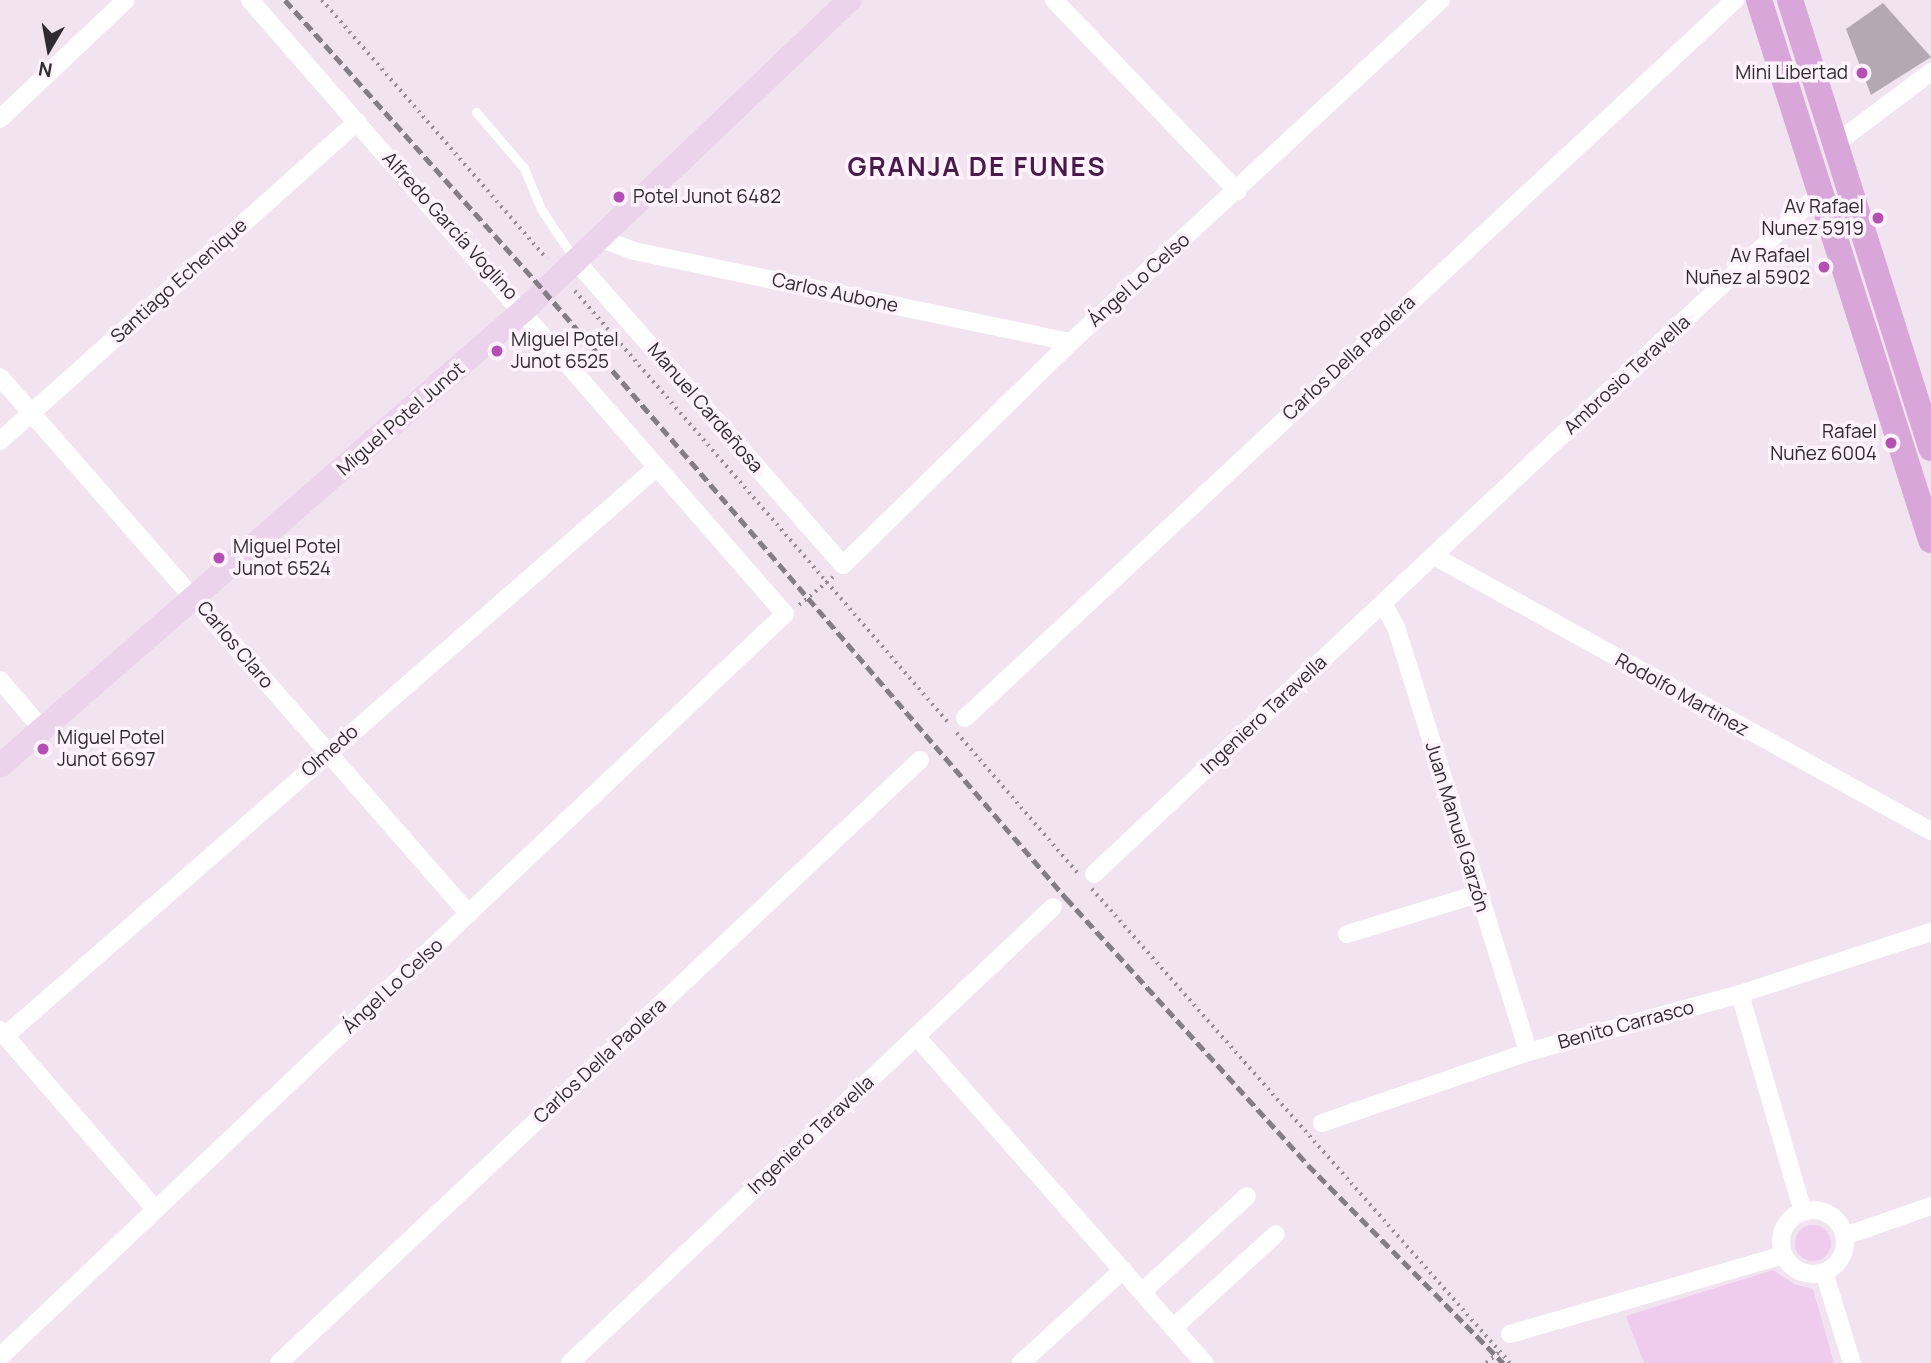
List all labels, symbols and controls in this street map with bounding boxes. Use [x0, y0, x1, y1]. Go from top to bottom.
north arrow [14, 14, 84, 84]
text: N [36, 56, 54, 84]
place label: Mini Libertad [1735, 62, 1848, 84]
marker: Mini Libertad [1854, 65, 1870, 81]
street label: Alfredo García Voglino [378, 147, 522, 305]
district label: GRANJA DE FUNES [849, 151, 1105, 183]
place label: Potel Junot 6482 [633, 186, 781, 208]
marker: Potel Junot 6482 [611, 189, 627, 205]
place label: Av Rafael Nunez 5919 [1762, 196, 1864, 240]
marker: Av Rafael Nunez 5919 [1870, 210, 1886, 226]
street label: Santiago Echenique [106, 214, 252, 348]
street label: Ángel Lo Celso [1083, 228, 1195, 332]
place label: Av Rafael Nuñez al 5902 [1685, 245, 1810, 289]
marker: Av Rafael Nuñez al 5902 [1816, 259, 1832, 275]
street label: Carlos Aubone [770, 268, 900, 318]
street label: Carlos Della Paolera [1278, 291, 1420, 425]
street label: Ambrosio Teravella [1559, 311, 1695, 439]
place label: Miguel Potel Junot 6525 [511, 329, 619, 373]
street label: Manuel Cardeñosa [642, 338, 768, 478]
marker: Miguel Potel Junot 6525 [489, 343, 505, 359]
street label: Miguel Potel Junot [333, 357, 469, 481]
place label: Rafael Nuñez 6004 [1770, 421, 1877, 465]
marker: Rafael Nuñez 6004 [1883, 435, 1899, 451]
place label: Miguel Potel Junot 6524 [233, 536, 341, 580]
marker: Miguel Potel Junot 6524 [211, 550, 227, 566]
street label: Carlos Claro [192, 597, 278, 693]
street label: Rodolfo Martinez [1611, 649, 1753, 741]
street label: Ingeniero Taravella [1197, 651, 1331, 779]
street label: Olmedo [297, 720, 363, 782]
place label: Miguel Potel Junot 6697 [57, 727, 165, 771]
street label: Juan Manuel Garzón [1420, 739, 1494, 915]
marker: Miguel Potel Junot 6697 [35, 741, 51, 757]
street label: Ángel Lo Celso [338, 934, 448, 1038]
street label: Carlos Della Paolera [529, 994, 671, 1128]
street label: Benito Carrasco [1555, 996, 1697, 1054]
street label: Ingeniero Taravella [744, 1071, 878, 1199]

